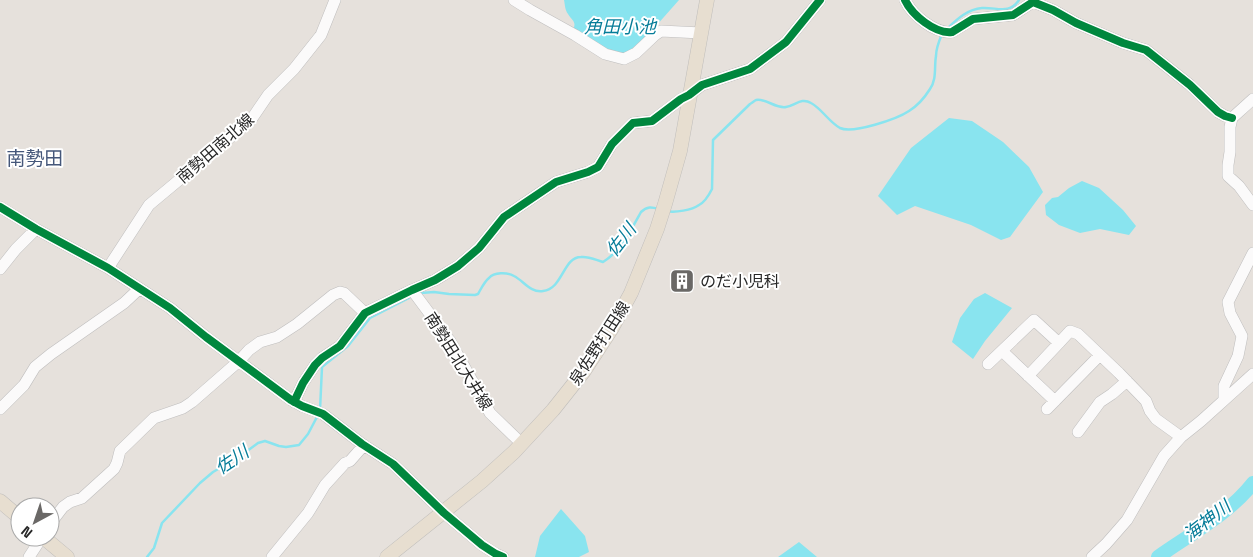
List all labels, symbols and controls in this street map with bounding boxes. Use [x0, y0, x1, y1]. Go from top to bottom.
water label: 角田小池 [584, 15, 658, 38]
street label: 南勢田南北線 [172, 109, 258, 188]
district label: 南勢田 [6, 146, 64, 171]
water label: 佐川 [600, 217, 642, 261]
building icon: のだ小児科 [669, 268, 695, 294]
place label: のだ小児科 [700, 271, 780, 292]
street label: 泉佐野打田線 [564, 297, 634, 389]
street label: 南勢田北大井線 [420, 308, 497, 414]
water label: 佐川 [210, 439, 255, 479]
water label: 海神川 [1178, 494, 1237, 546]
north arrow [10, 497, 60, 547]
text: N [17, 522, 36, 542]

